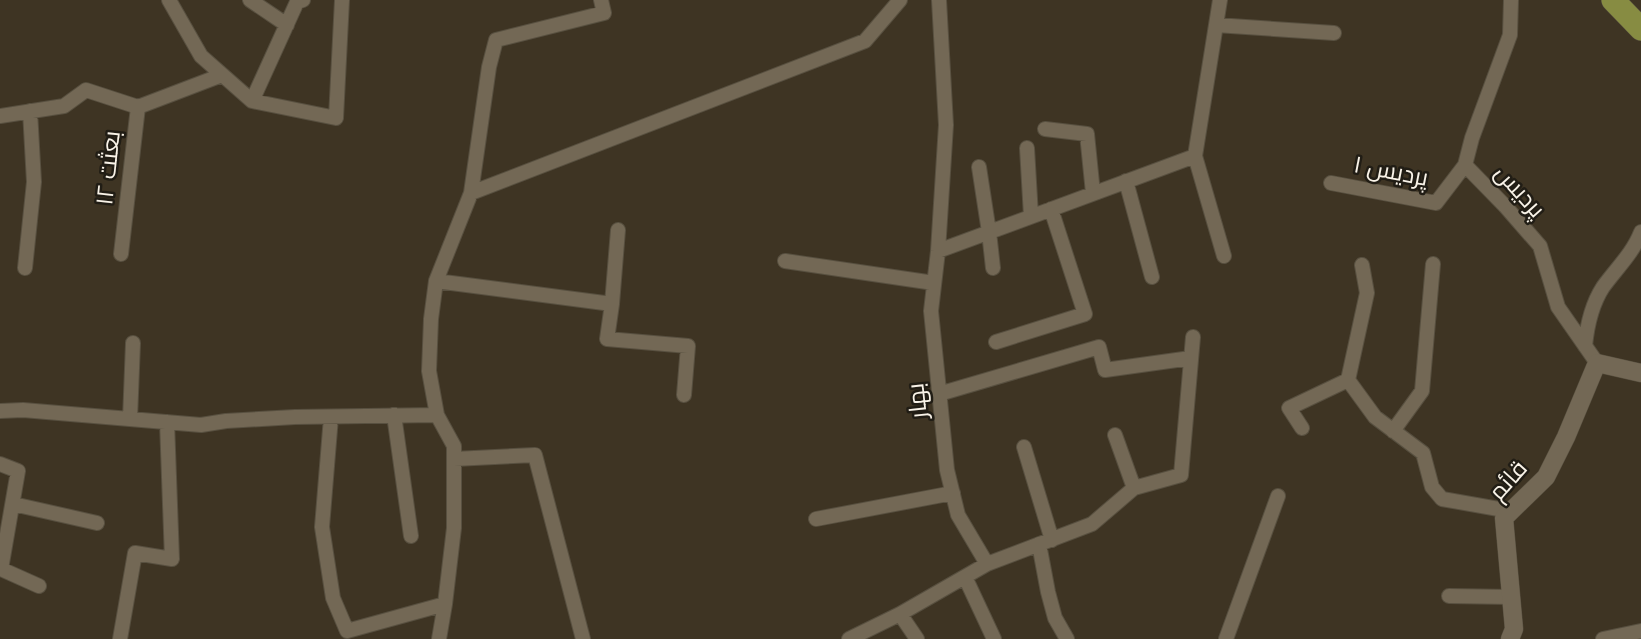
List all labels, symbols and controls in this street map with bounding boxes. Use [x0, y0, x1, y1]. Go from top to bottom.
street label: بعثت ۱۲ [90, 129, 126, 207]
street label: پرديس ۱ [1351, 150, 1431, 194]
street label: پرديس [1488, 159, 1551, 225]
street label: بهار [901, 382, 933, 422]
street label: قائم [1483, 454, 1535, 507]

